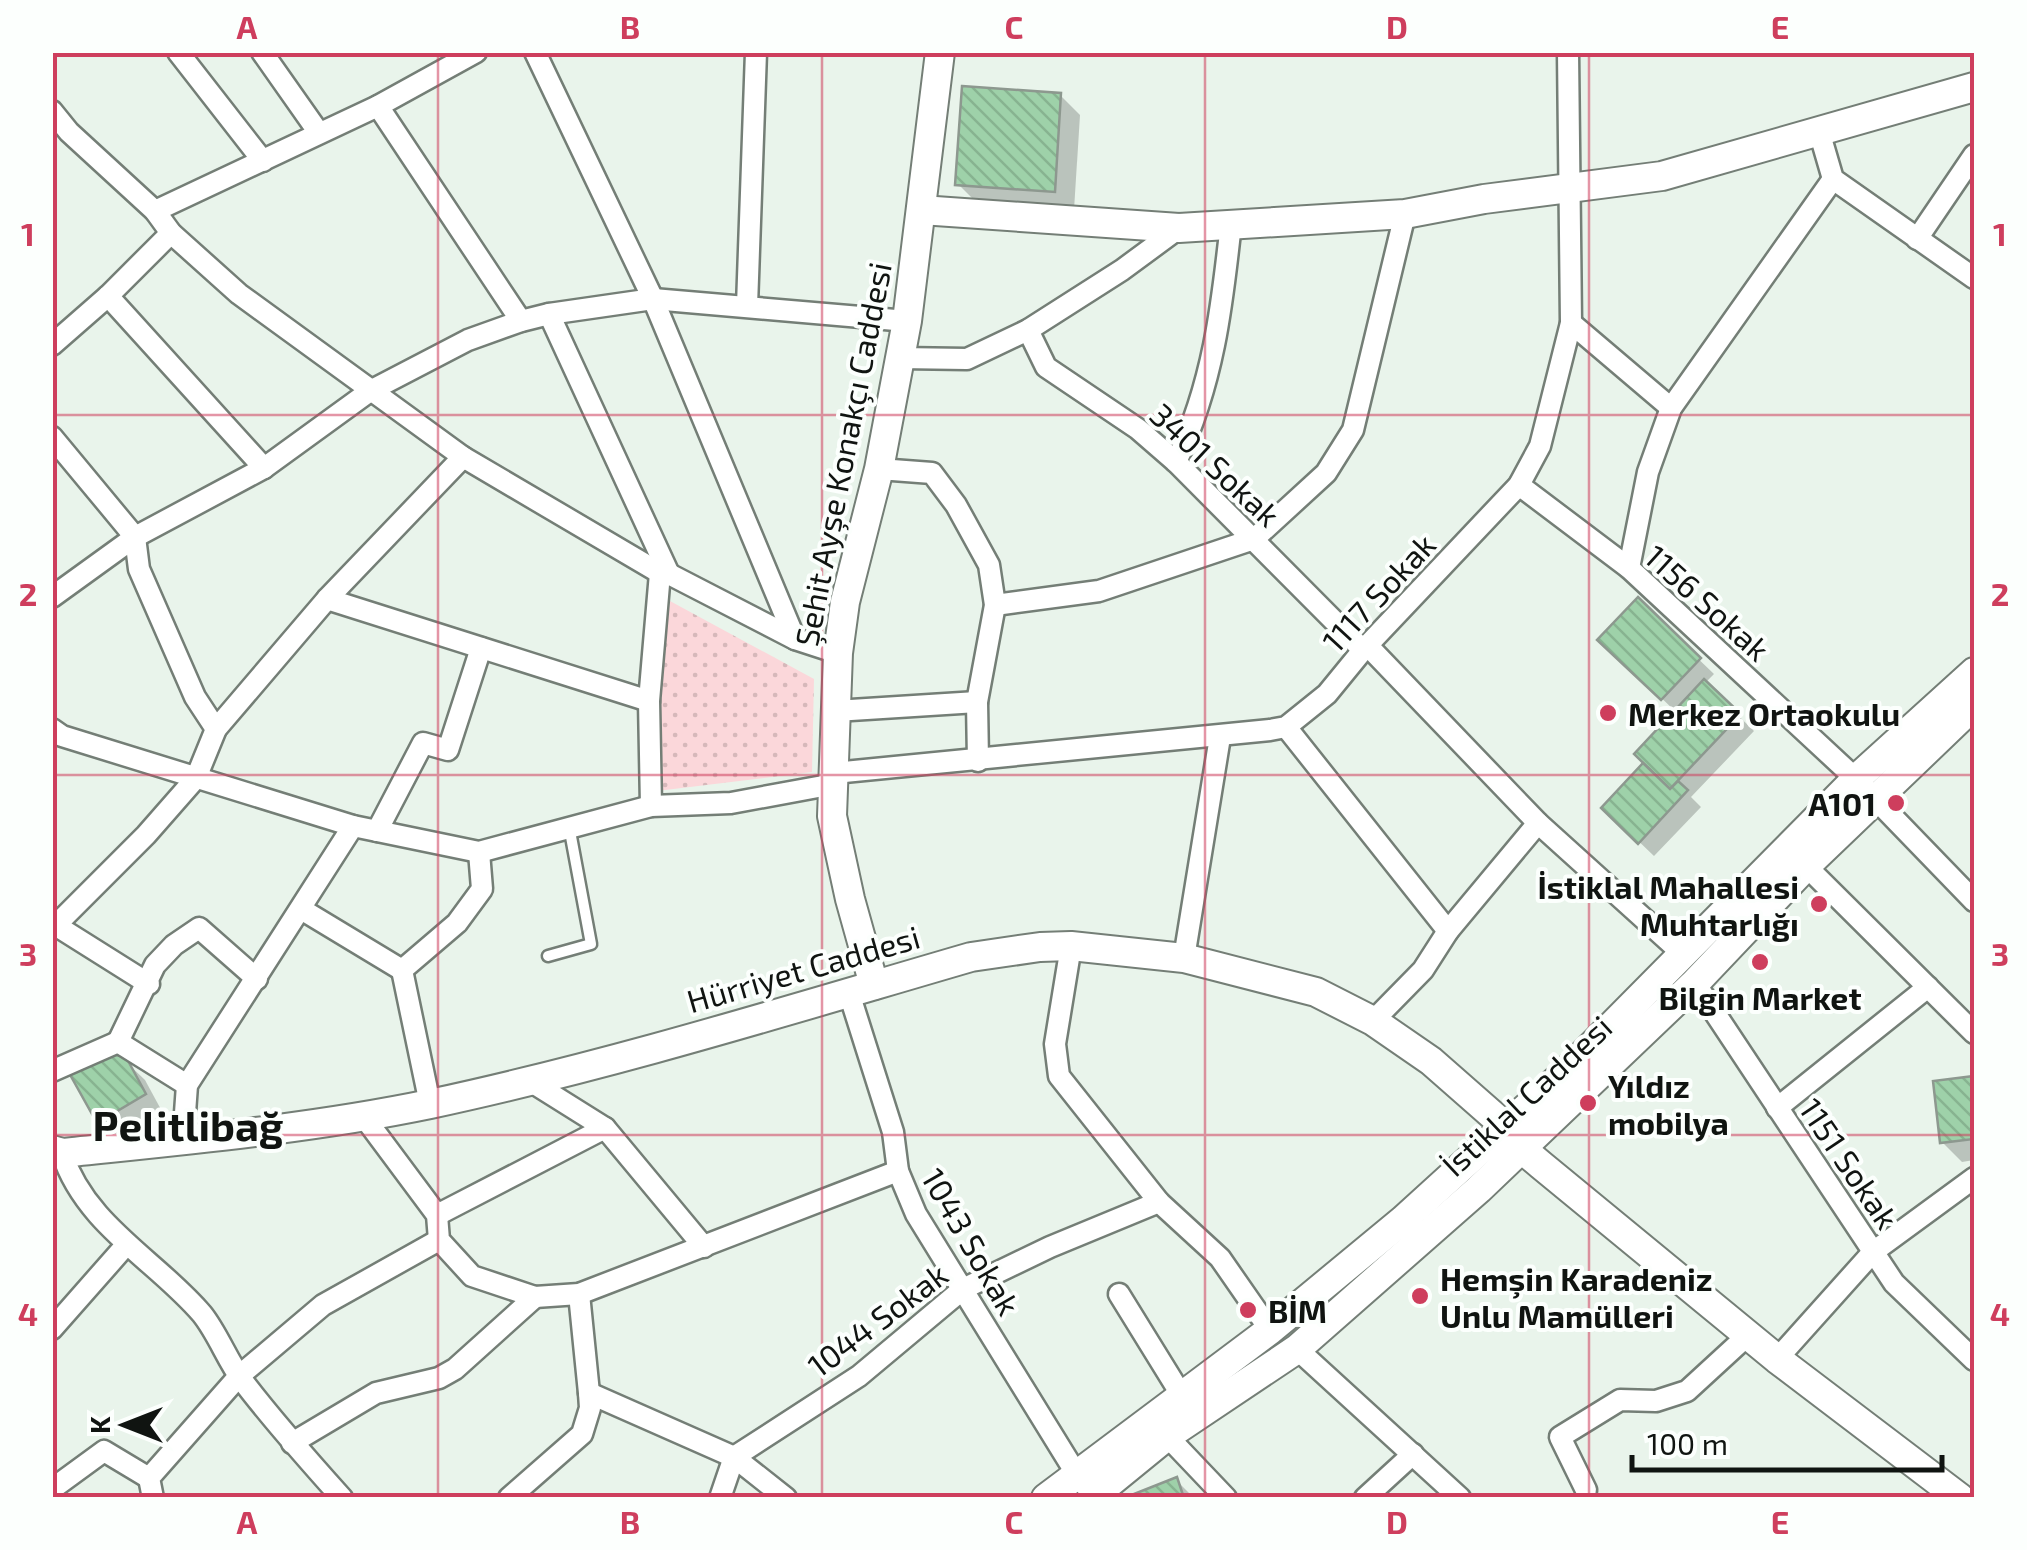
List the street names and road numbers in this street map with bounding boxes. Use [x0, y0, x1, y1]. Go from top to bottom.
street label: Şehit Ayşe Konakçı Caddesi [786, 259, 900, 650]
street label: 3401 Sokak [1143, 395, 1289, 533]
street label: 1117 Sokak [1314, 525, 1442, 659]
street label: 1156 Sokak [1638, 536, 1778, 668]
street label: Hürriyet Caddesi [682, 917, 924, 1019]
street label: İstiklal Caddesi [1433, 1007, 1619, 1183]
street label: 1151 Sokak [1793, 1091, 1907, 1235]
street label: 1043 Sokak [915, 1161, 1029, 1321]
street label: 1044 Sokak [800, 1254, 954, 1384]

